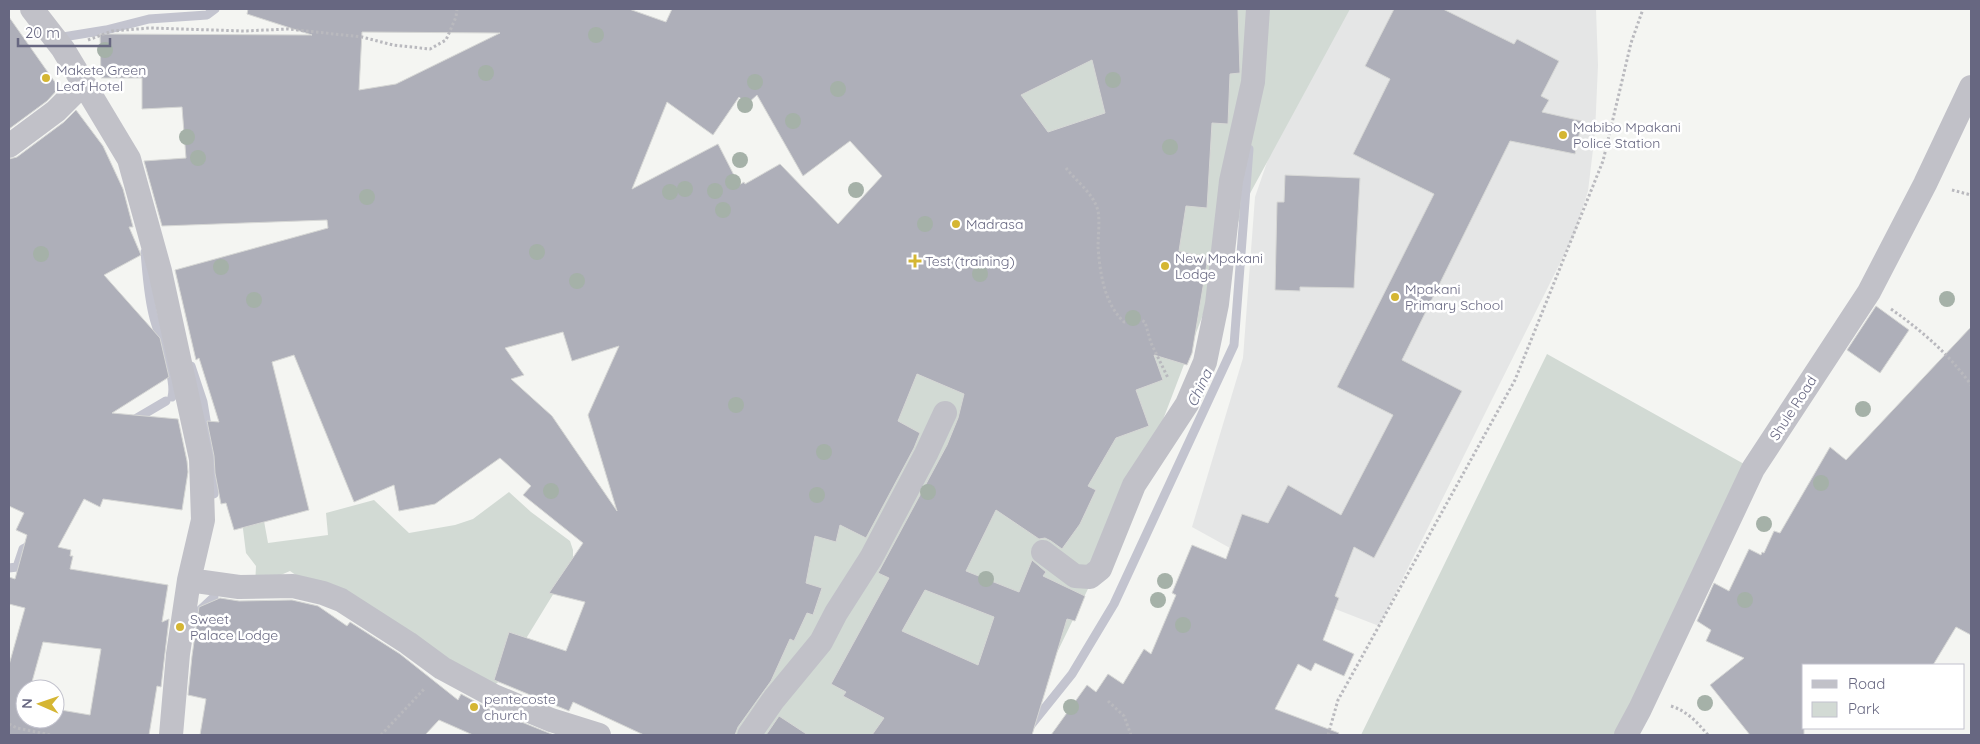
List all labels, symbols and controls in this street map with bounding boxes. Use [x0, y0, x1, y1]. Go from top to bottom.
scale bar [18, 15, 110, 47]
text: 20 m [25, 23, 60, 42]
place label: Makete Green Leaf Hotel [56, 61, 146, 95]
marker: Makete Green Leaf Hotel [40, 72, 52, 84]
place label: Mabibo Mpakani Police Station [1573, 118, 1681, 152]
marker: Mabibo Mpakani Police Station [1557, 129, 1569, 141]
place label: Madrasa [966, 215, 1023, 233]
marker: Madrasa [950, 218, 962, 230]
place label: New Mpakani Lodge [1175, 249, 1263, 283]
place label: Test (training) [925, 252, 1015, 270]
marker: Test (training) [909, 255, 921, 267]
marker: New Mpakani Lodge [1159, 260, 1171, 272]
place label: Mpakani Primary School [1405, 280, 1503, 314]
marker: Mpakani Primary School [1389, 291, 1401, 303]
water label: China [1182, 365, 1216, 410]
street label: Shule Road [1765, 372, 1821, 444]
place label: Sweet Palace Lodge [190, 610, 278, 644]
marker: Sweet Palace Lodge [174, 621, 186, 633]
legend [1802, 664, 1965, 729]
text: Road [1848, 674, 1885, 693]
north arrow [15, 679, 65, 729]
place label: pentecoste church [484, 690, 556, 724]
text: N [18, 698, 36, 709]
text: Park [1848, 699, 1880, 718]
marker: pentecoste church [468, 701, 480, 713]

